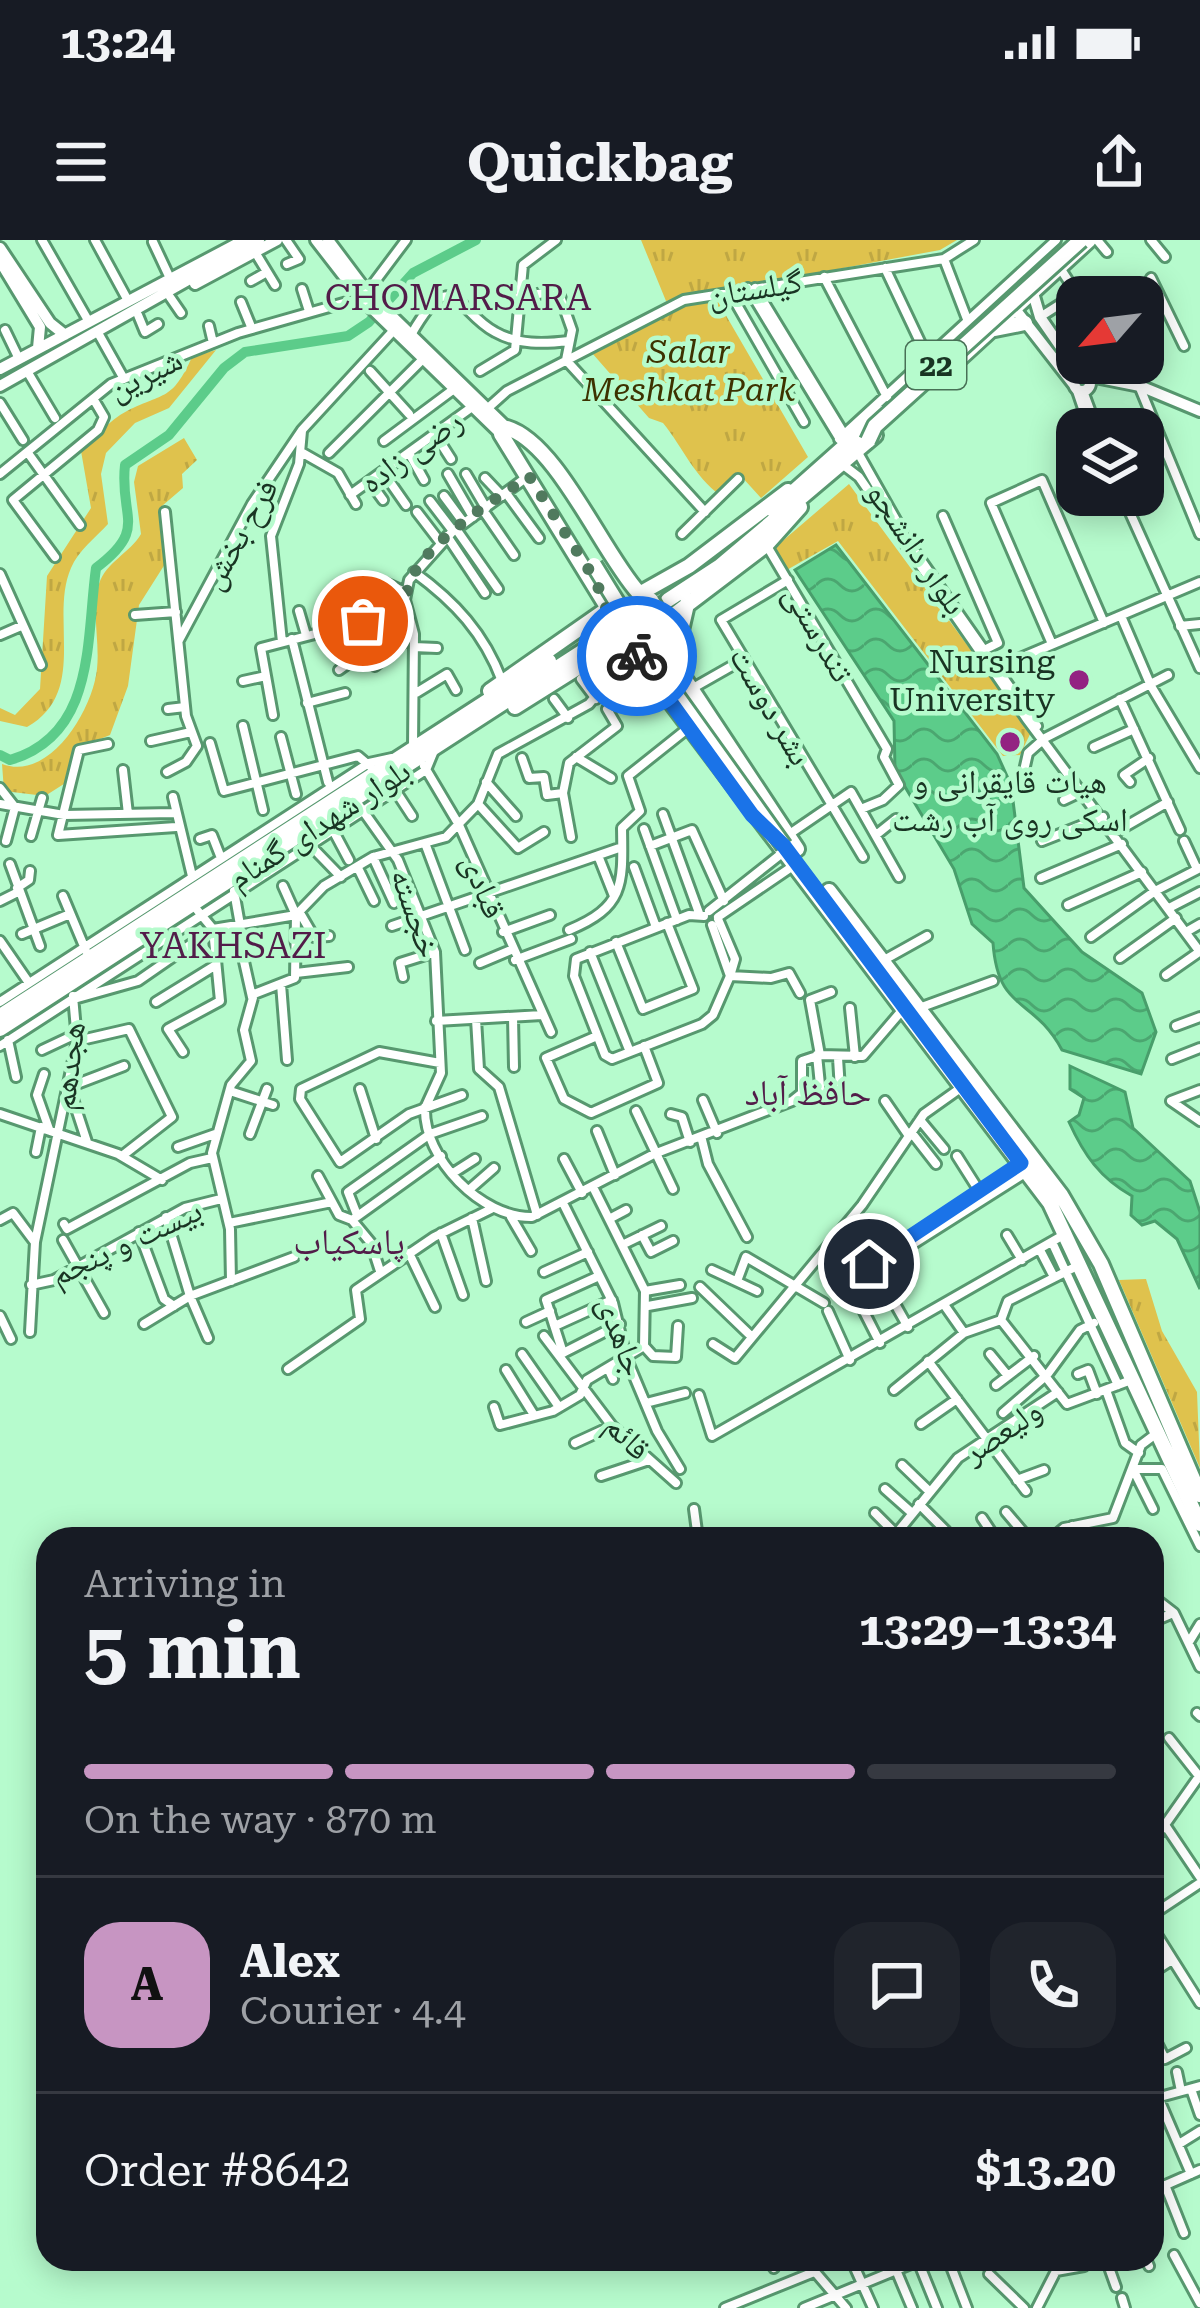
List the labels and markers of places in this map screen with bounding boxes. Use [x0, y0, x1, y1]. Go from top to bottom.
pin [312, 570, 414, 672]
place label: Nursing University [889, 642, 1055, 719]
marker: Nursing University [1066, 667, 1092, 693]
marker: هیات قایقرانی و اسکی روی آب رشت [997, 729, 1023, 755]
place label: هیات قایقرانی و اسکی روی آب رشت [892, 762, 1128, 840]
pin [818, 1213, 920, 1315]

